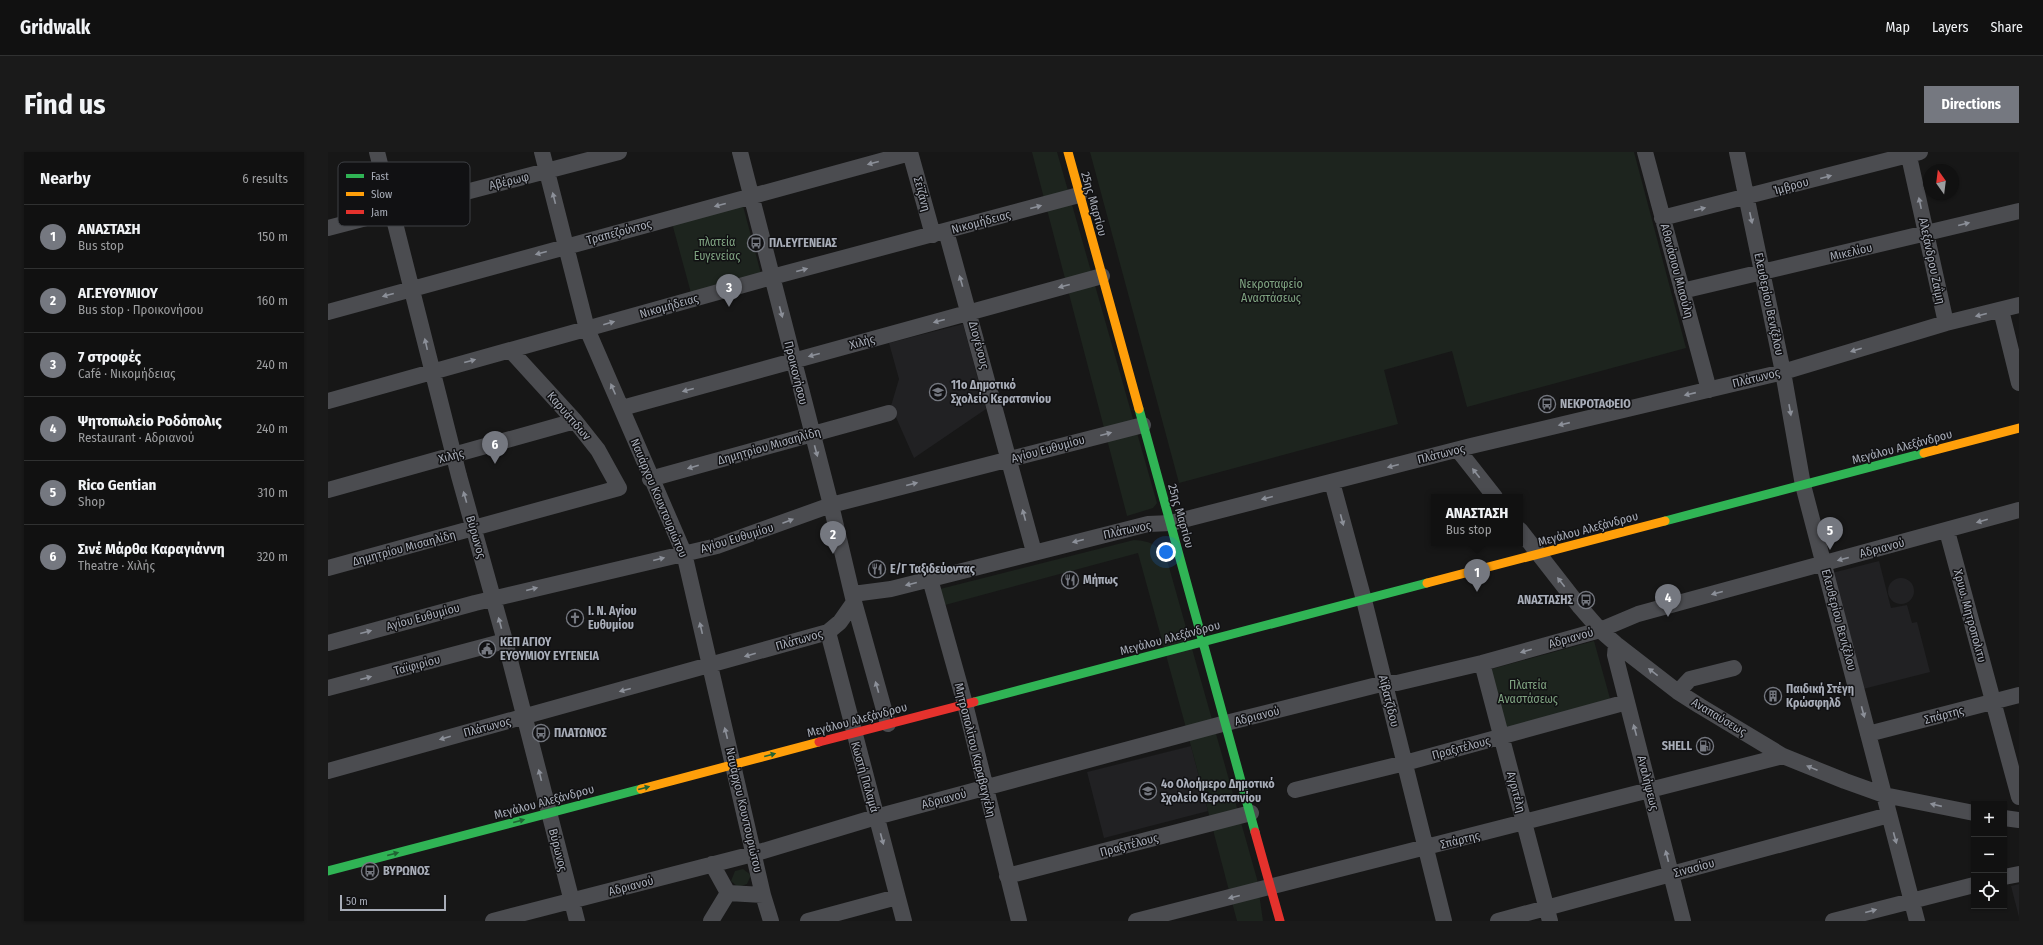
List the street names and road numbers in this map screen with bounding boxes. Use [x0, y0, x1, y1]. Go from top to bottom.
street label: Αβέρωφ [488, 169, 530, 193]
street label: 25ης Μαρτίου [1078, 170, 1110, 238]
street label: Σεϊζάνη [911, 175, 933, 213]
street label: Ίμβρου [1772, 175, 1810, 197]
street label: Νικομήδειας [950, 207, 1012, 237]
street label: Αλεξάνδρου Ζαΐμη [1916, 216, 1949, 305]
street label: Τραπεζούντος [585, 217, 653, 247]
street label: Αθανάσιου Μιαούλη [1658, 222, 1696, 320]
street label: Μικελίου [1828, 240, 1874, 264]
street label: Ελευθερίου Βενιζέλου [1751, 251, 1787, 357]
street label: Νικομήδειας [638, 291, 700, 321]
street label: Διογένους [966, 320, 992, 370]
street label: Χιλής [848, 332, 876, 352]
street label: Προικονήσου [781, 340, 811, 406]
street label: Πλάτωνος [1731, 365, 1781, 391]
street label: Καρυάτιδων [544, 389, 594, 443]
street label: Δημητρίου Μισαηλίδη [716, 425, 822, 467]
street label: Μεγάλου Αλεξάνδρου [1850, 427, 1954, 467]
street label: Αγίου Ευθυμίου [1010, 432, 1086, 466]
street label: Ναυάρχου Κουντουριώτου [628, 436, 690, 560]
street label: Πλάτωνος [1416, 441, 1466, 467]
street label: Χιλής [437, 446, 465, 466]
street label: 25ης Μαρτίου [1165, 482, 1197, 550]
street label: Μεγάλου Αλεξάνδρου [1536, 509, 1640, 549]
street label: Βύρωνος [463, 514, 489, 560]
street label: Πλάτωνος [1102, 518, 1152, 542]
street label: Αγίου Ευθυμίου [699, 520, 775, 556]
street label: Δημητρίου Μισαηλίδη [351, 527, 457, 569]
street label: Αδριανού [1858, 535, 1906, 561]
street label: Ελευθερίου Βενιζέλου [1819, 568, 1859, 672]
street label: Χρυω. Μητροπολιτυ [1951, 568, 1989, 664]
street label: Αγίου Ευθυμίου [385, 600, 461, 634]
street label: Μεγάλου Αλεξάνδρου [1118, 618, 1222, 658]
street label: Αδριανού [1547, 625, 1595, 651]
street label: Πλάτωνος [774, 627, 824, 653]
street label: Ταϊφιρίου [392, 652, 442, 678]
street label: Αϊβατζίδου [1376, 674, 1402, 728]
street label: Μητροπολίτου Καραβαγγέλη [951, 681, 999, 819]
street label: Αναπαύσεως [1689, 695, 1749, 739]
street label: Μεγάλου Αλεξάνδρου [805, 700, 909, 740]
street label: Σπάρτης [1923, 703, 1965, 727]
street label: Αδριανού [1233, 704, 1281, 728]
street label: Πλάτωνος [462, 714, 512, 740]
street label: Πραξιτέλους [1430, 733, 1492, 763]
street label: Κωστή Παλαμά [848, 740, 882, 814]
street label: Ναυάρχου Κουντουριώτου [723, 746, 765, 874]
street label: Αναλήψεως [1634, 754, 1662, 812]
street label: Αγριτέλη [1504, 770, 1528, 814]
street label: Μεγάλου Αλεξάνδρου [492, 782, 596, 822]
street label: Αδριανού [920, 786, 968, 812]
street label: Βύρωνος [546, 827, 570, 873]
street label: Σπάρτης [1439, 828, 1481, 852]
street label: Πραξιτέλους [1098, 830, 1160, 860]
street label: Σινασίου [1672, 856, 1716, 880]
street label: Αδριανού [607, 873, 655, 899]

